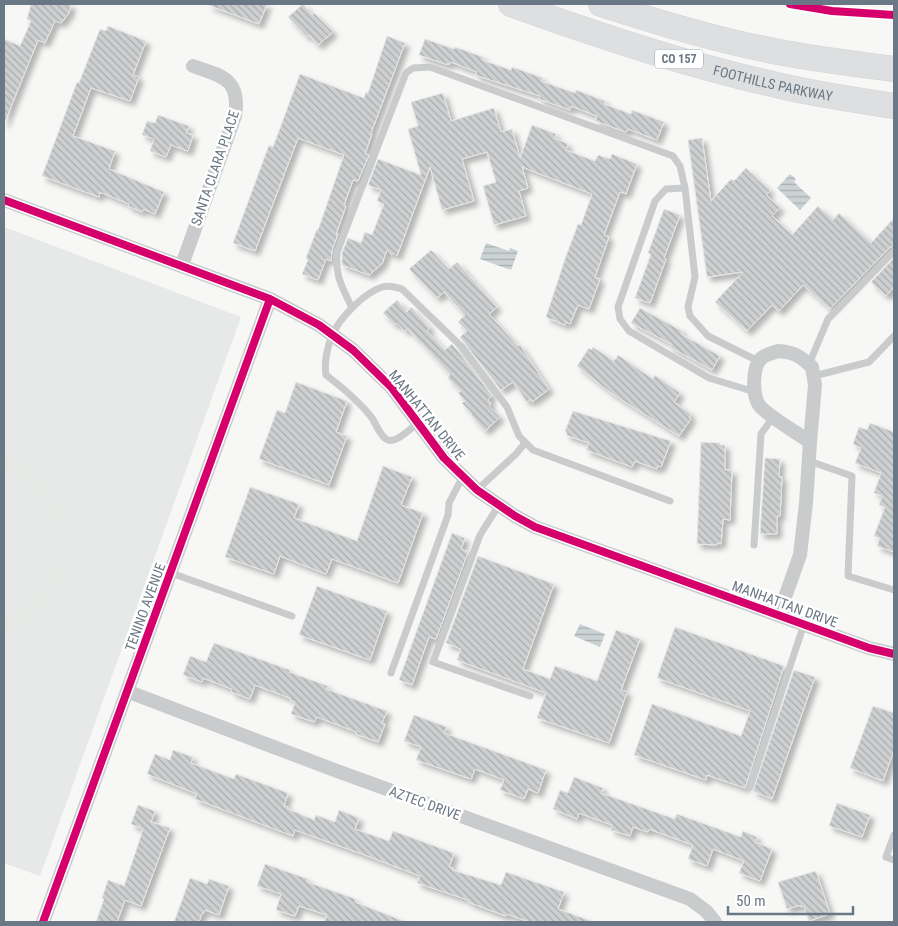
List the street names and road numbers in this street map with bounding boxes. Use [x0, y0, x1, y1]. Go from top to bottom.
road number: CO 157 [655, 50, 703, 68]
street label: FOOTHILLS PARKWAY [712, 62, 835, 104]
street label: SANTA CLARA PLACE [188, 108, 242, 228]
street label: MANHATTAN DRIVE [386, 367, 468, 463]
street label: TENINO AVENUE [122, 561, 168, 653]
street label: MANHATTAN DRIVE [730, 577, 840, 631]
street label: AZTEC DRIVE [387, 783, 463, 823]

